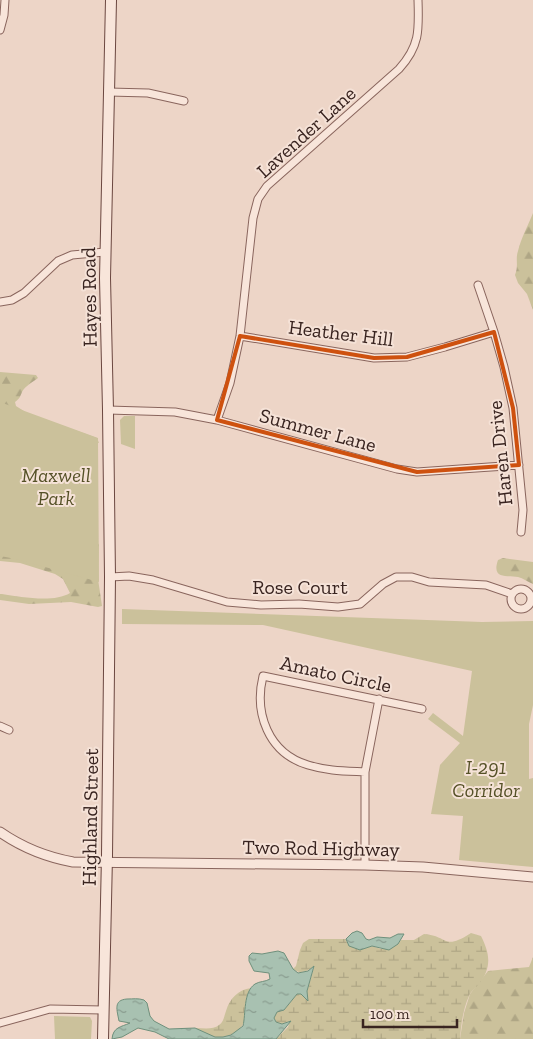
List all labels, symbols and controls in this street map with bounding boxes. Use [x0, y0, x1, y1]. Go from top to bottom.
street label: Lavender Lane [251, 81, 361, 183]
street label: Hayes Road [76, 247, 102, 347]
street label: Heather Hill [287, 315, 395, 351]
street label: Haren Drive [483, 399, 517, 507]
street label: Summer Lane [257, 403, 379, 457]
park label: Maxwell Park [22, 463, 90, 510]
street label: Rose Court [252, 575, 348, 599]
street label: Amato Circle [278, 651, 394, 697]
street label: Highland Street [77, 747, 103, 886]
park label: I-291 Corridor [452, 755, 520, 802]
street label: Two Rod Highway [242, 835, 401, 861]
scale bar [363, 996, 457, 1028]
text: 100 m [370, 1005, 409, 1023]

